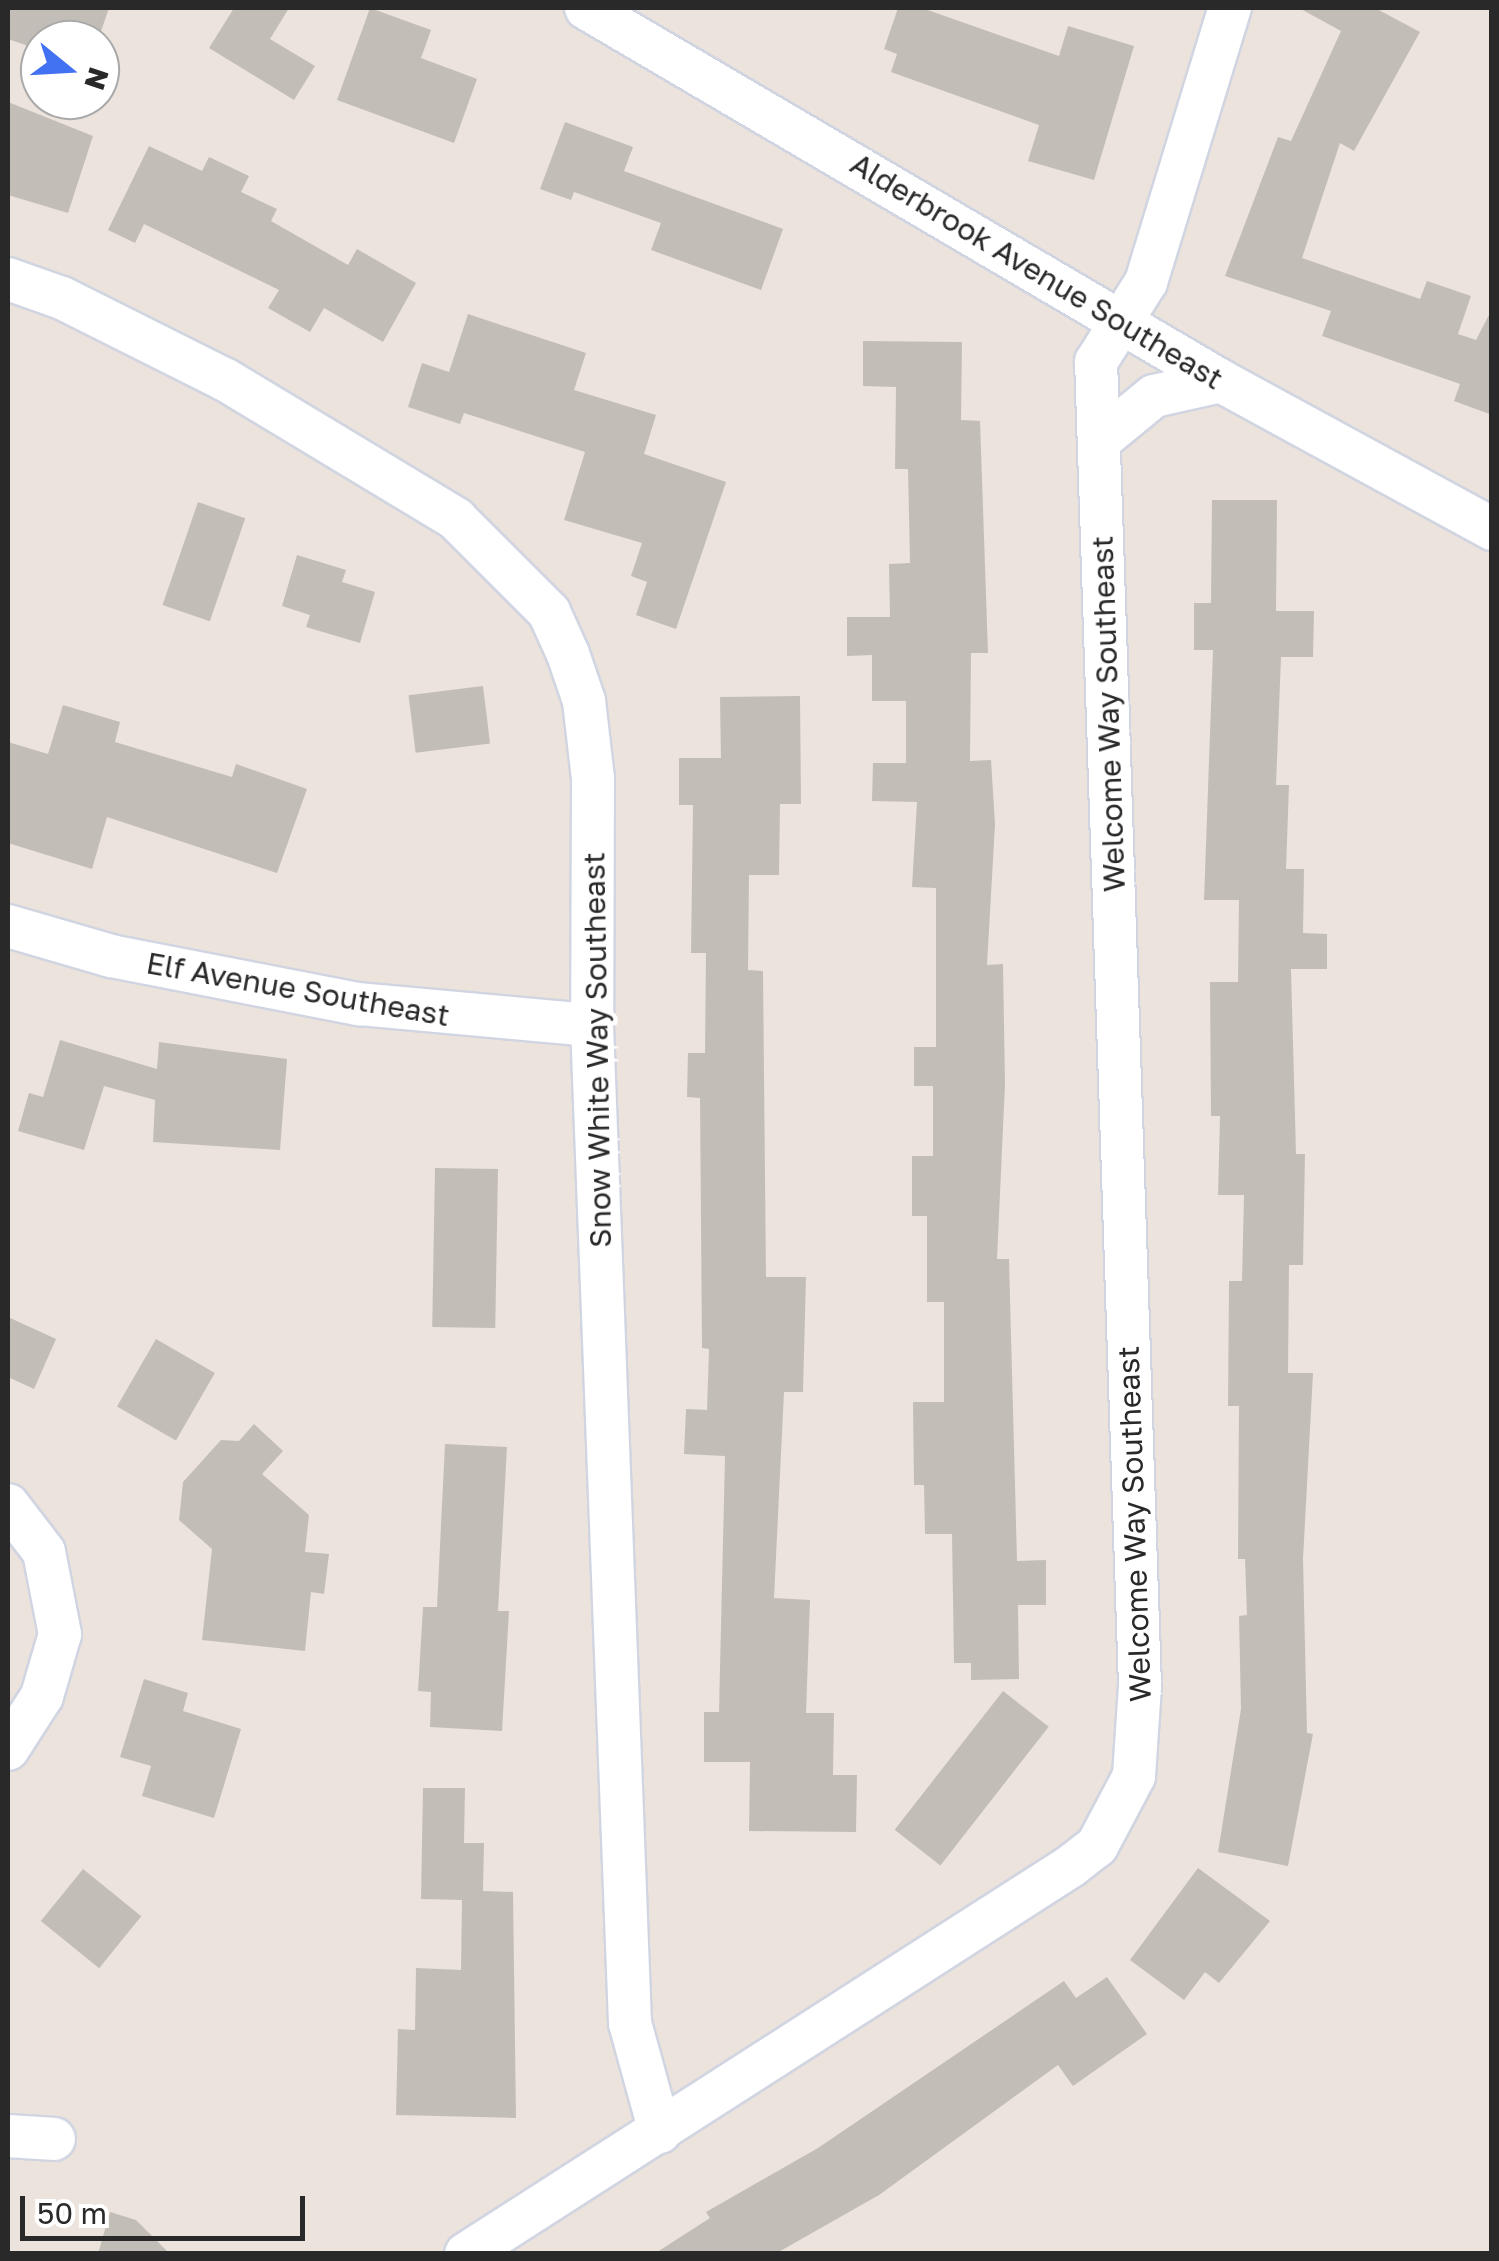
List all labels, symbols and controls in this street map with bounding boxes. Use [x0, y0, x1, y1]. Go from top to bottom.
north arrow [20, 20, 120, 120]
text: N [78, 64, 116, 94]
street label: Alderbrook Avenue Southeast [844, 145, 1230, 397]
street label: Welcome Way Southeast [1084, 535, 1132, 893]
street label: Snow White Way Southeast [576, 852, 618, 1248]
street label: Elf Avenue Southeast [144, 945, 452, 1033]
street label: Welcome Way Southeast [1110, 1345, 1158, 1703]
scale bar [25, 2176, 310, 2238]
text: 50 m [37, 2195, 107, 2231]

